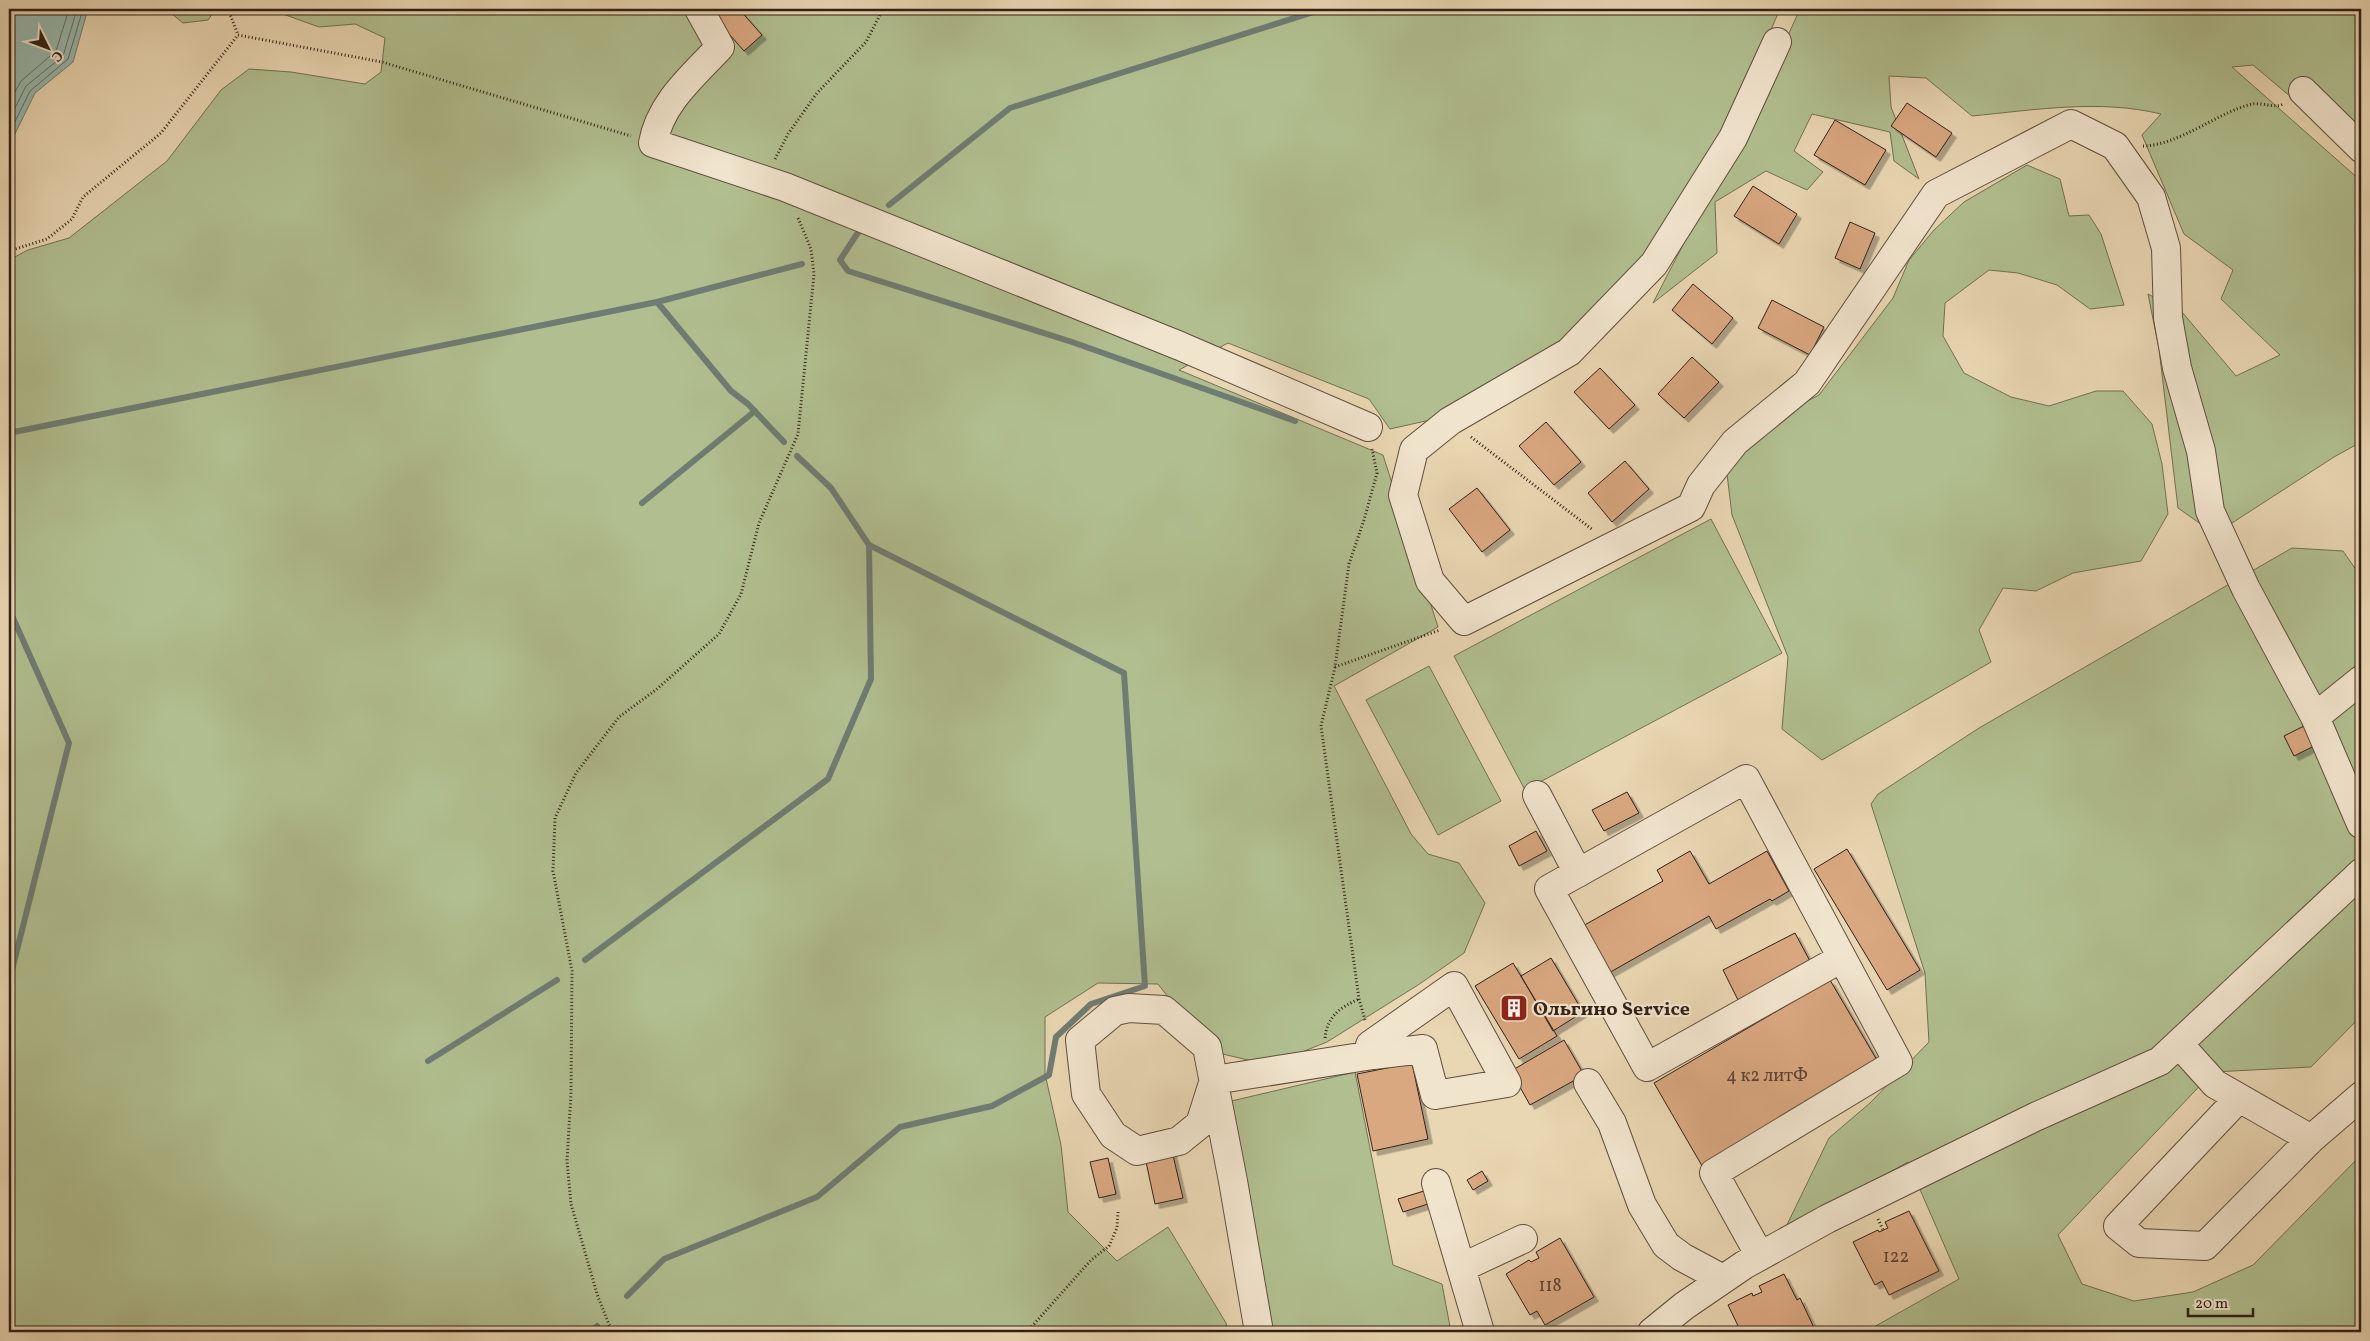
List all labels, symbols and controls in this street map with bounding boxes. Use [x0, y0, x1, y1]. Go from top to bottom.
north arrow [22, 22, 72, 72]
text: С [46, 46, 67, 65]
building icon: Ольгино Service [1499, 993, 1529, 1023]
place label: Ольгино Service [1533, 996, 1690, 1024]
house number: 4 к2 литФ [1726, 1064, 1808, 1089]
house number: 122 [1883, 1245, 1909, 1270]
house number: 118 [1538, 1274, 1562, 1299]
scale bar [2188, 1286, 2252, 1318]
text: 20 m [2195, 1294, 2228, 1315]

